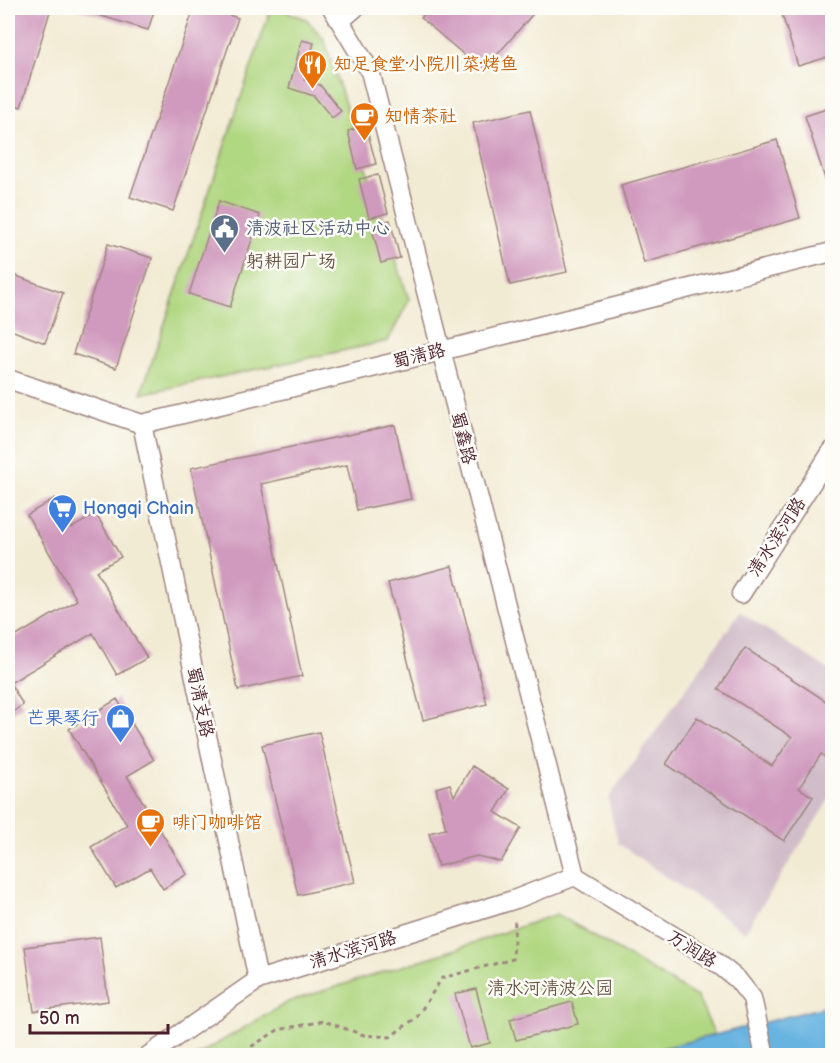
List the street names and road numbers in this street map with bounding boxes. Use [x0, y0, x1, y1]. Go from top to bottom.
street label: 蜀清路 [390, 339, 448, 373]
street label: 蜀鑫路 [446, 409, 480, 467]
street label: 清水滨河路 [744, 494, 810, 580]
street label: 蜀清支路 [182, 665, 218, 739]
street label: 万润路 [664, 926, 720, 972]
street label: 清水滨河路 [307, 927, 399, 973]

